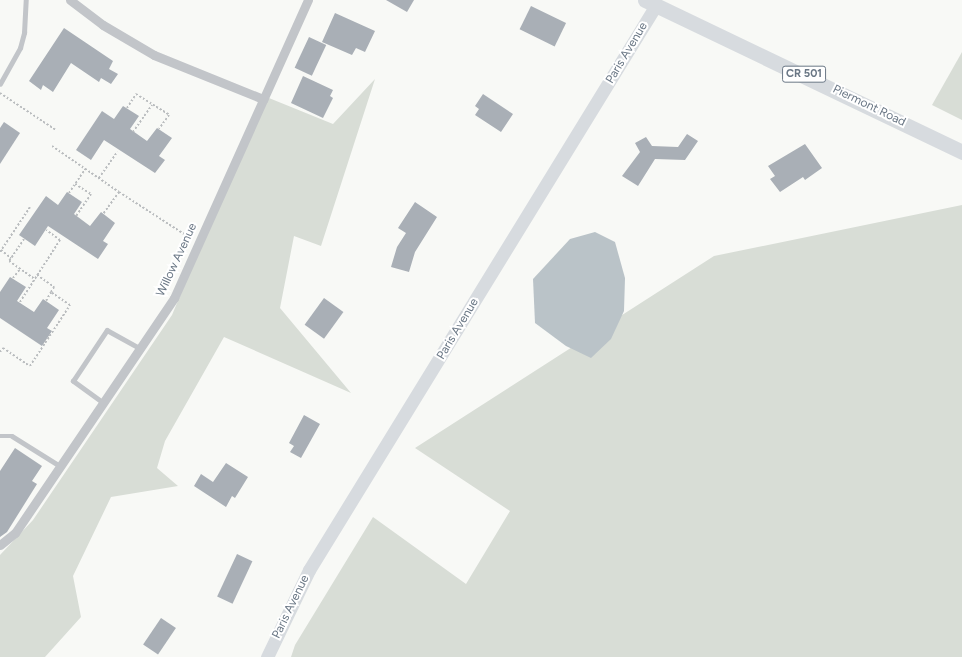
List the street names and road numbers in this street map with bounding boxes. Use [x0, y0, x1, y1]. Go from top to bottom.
street label: Paris Avenue [603, 20, 651, 86]
road number: CR 501 [782, 65, 826, 83]
street label: Piermont Road [830, 82, 908, 130]
street label: Willow Avenue [154, 221, 200, 299]
street label: Paris Avenue [434, 296, 482, 362]
street label: Paris Avenue [269, 573, 313, 641]

